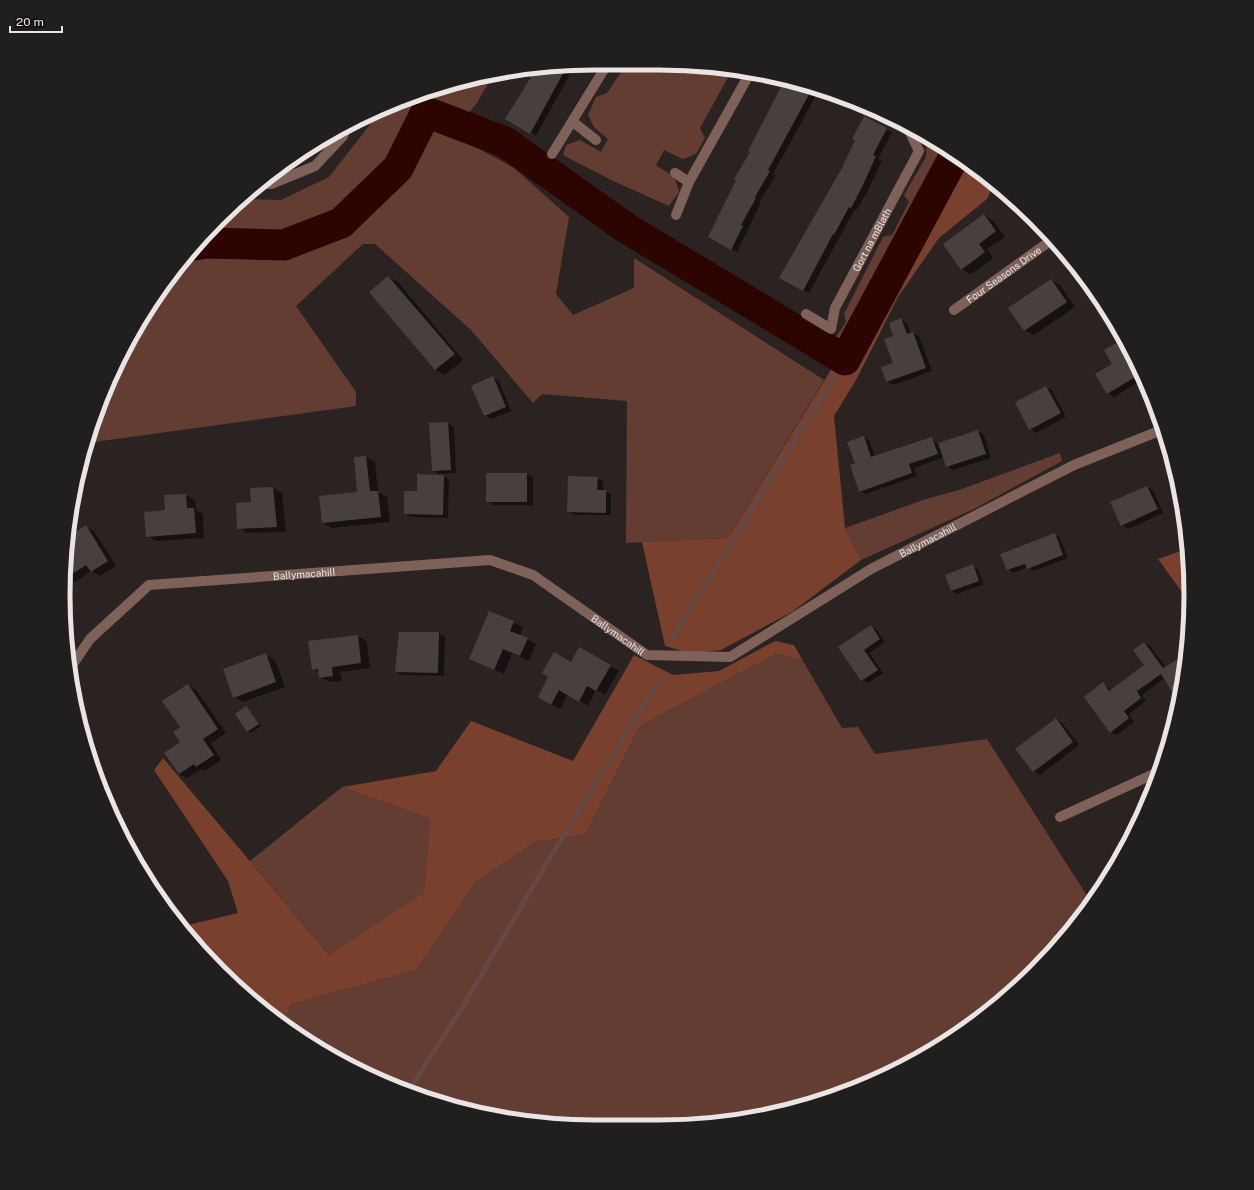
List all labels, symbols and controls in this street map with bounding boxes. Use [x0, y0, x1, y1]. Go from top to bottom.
scale bar [10, 8, 62, 34]
text: 20 m [16, 15, 44, 29]
street label: Gort na mBlath [850, 206, 893, 273]
street label: Four Seasons Drive [964, 243, 1044, 305]
street label: Ballymacahill [897, 520, 958, 560]
street label: Ballymacahill [272, 565, 336, 582]
street label: Ballymacahill [589, 612, 647, 658]

